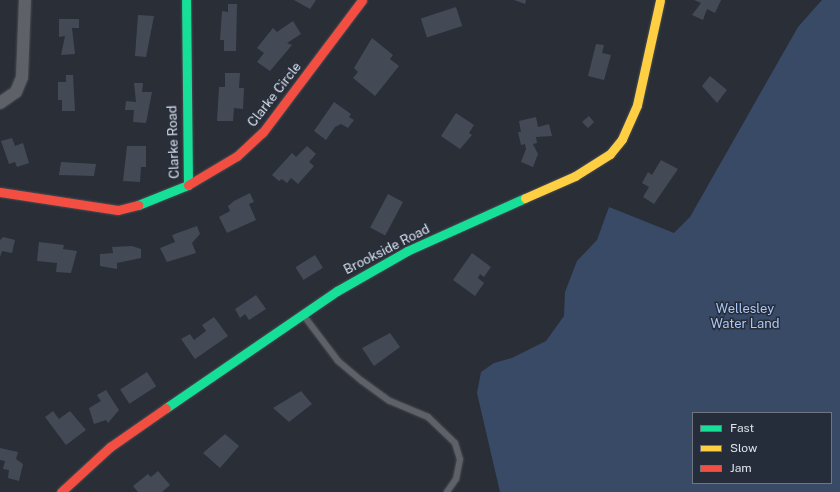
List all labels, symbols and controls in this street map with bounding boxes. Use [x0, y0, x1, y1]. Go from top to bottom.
street label: Clarke Circle [245, 60, 305, 130]
street label: Clarke Road [165, 105, 183, 179]
street label: Brookside Road [341, 222, 433, 278]
park label: Wellesley Water Land [711, 302, 779, 333]
legend [692, 412, 832, 484]
text: Fast [730, 421, 754, 435]
text: Slow [730, 441, 757, 455]
text: Jam [730, 461, 752, 475]

